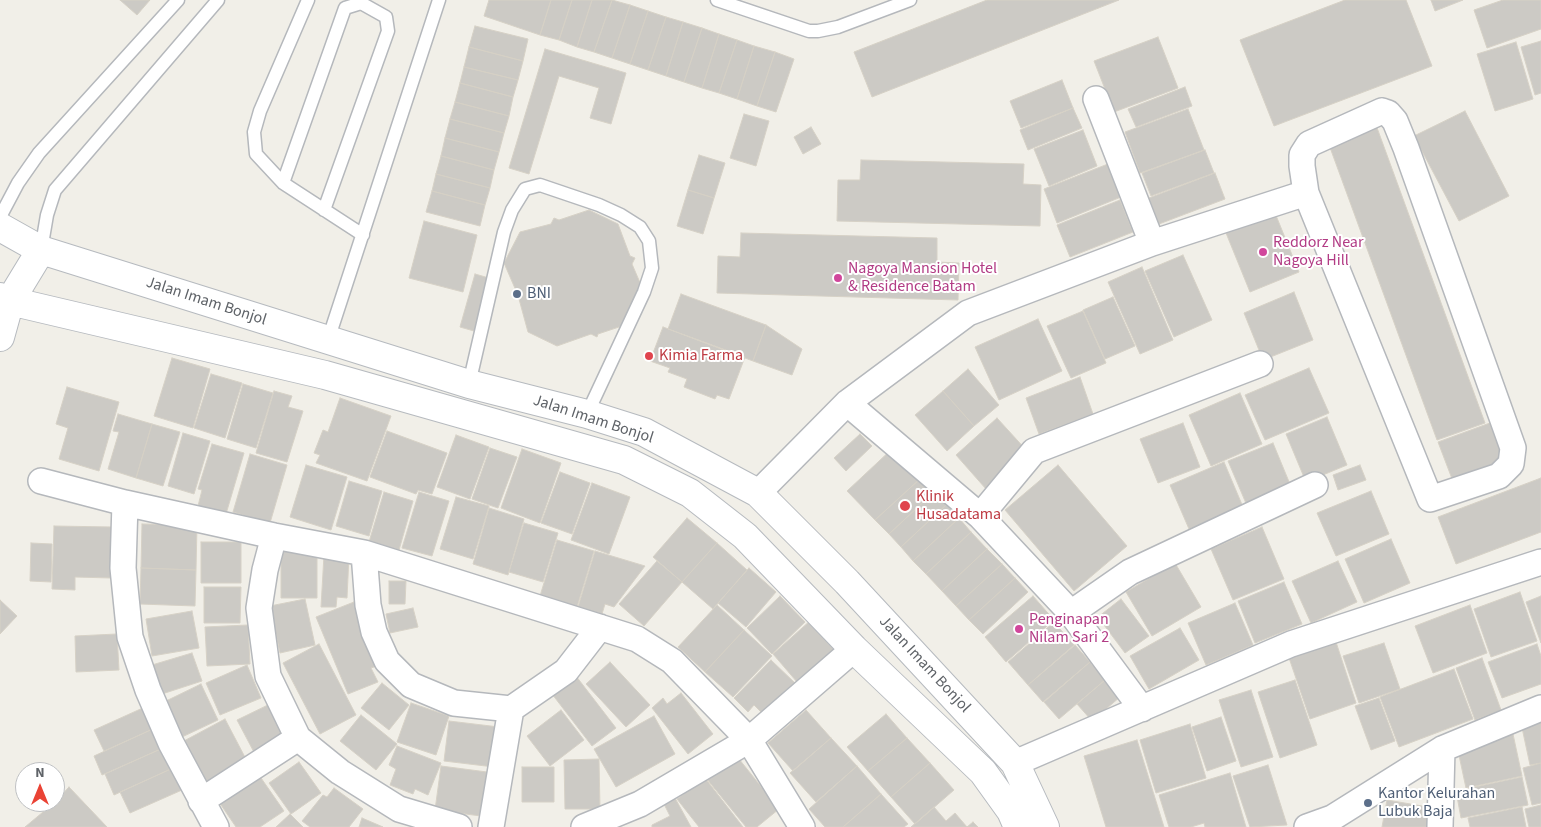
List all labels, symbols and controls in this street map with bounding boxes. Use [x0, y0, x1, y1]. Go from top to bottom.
place label: Reddorz Near Nagoya Hill [1273, 233, 1363, 271]
marker: Reddorz Near Nagoya Hill [1257, 246, 1269, 258]
place label: Nagoya Mansion Hotel & Residence Batam [848, 259, 997, 297]
marker: Nagoya Mansion Hotel & Residence Batam [832, 272, 844, 284]
street label: Jalan Imam Bonjol [143, 274, 269, 330]
place label: BNI [527, 284, 551, 304]
marker: BNI [511, 288, 523, 300]
place label: Kimia Farma [659, 346, 743, 366]
marker: Kimia Farma [643, 350, 655, 362]
street label: Jalan Imam Bonjol [530, 392, 656, 448]
place label: Klinik Husadatama [916, 487, 1001, 525]
marker: Klinik Husadatama [898, 499, 912, 513]
place label: Penginapan Nilam Sari 2 [1029, 610, 1109, 648]
street label: Jalan Imam Bonjol [874, 613, 974, 717]
marker: Penginapan Nilam Sari 2 [1013, 623, 1025, 635]
north arrow [15, 762, 65, 812]
text: N [35, 763, 45, 783]
place label: Kantor Kelurahan Lubuk Baja [1378, 784, 1495, 822]
marker: Kantor Kelurahan Lubuk Baja [1362, 797, 1374, 809]

